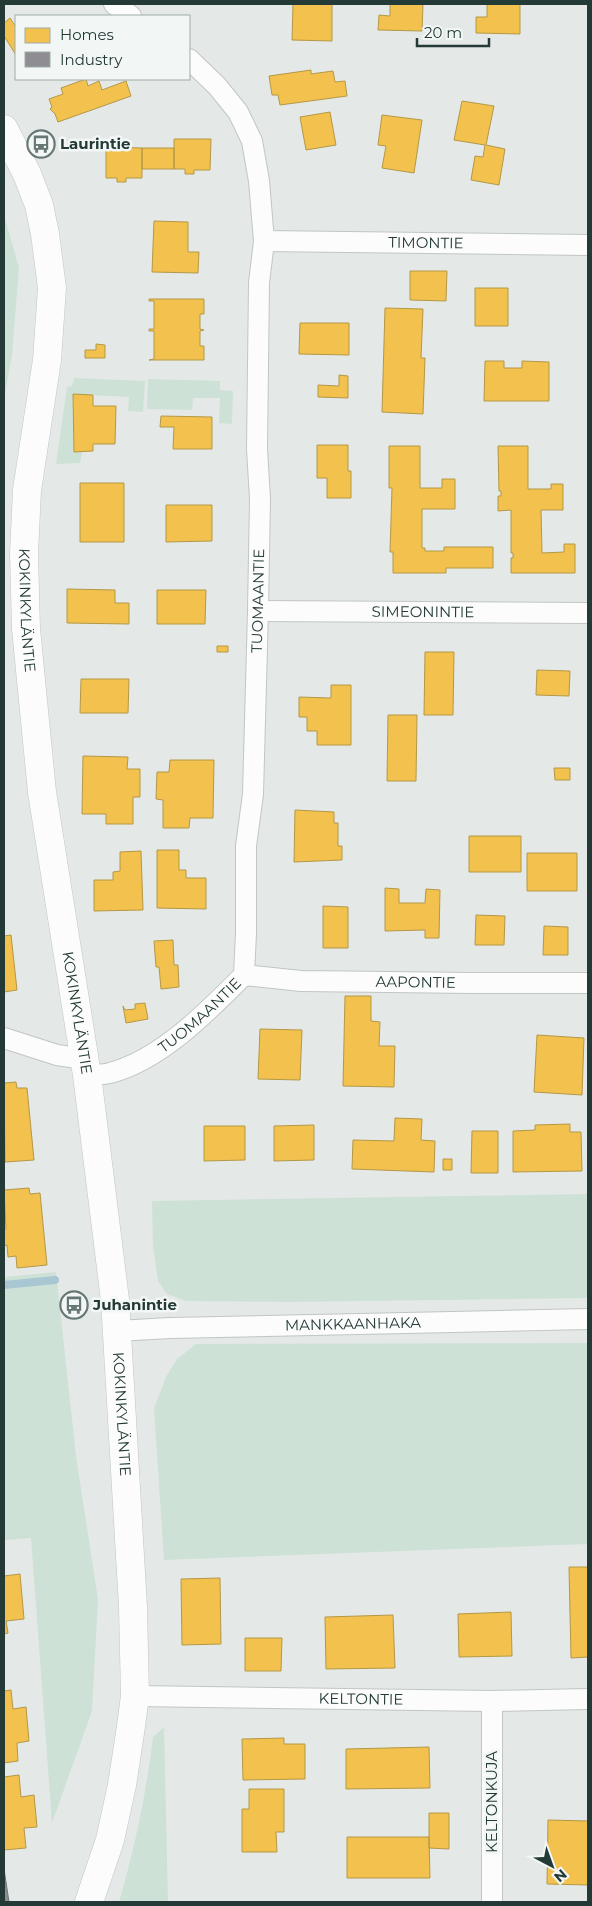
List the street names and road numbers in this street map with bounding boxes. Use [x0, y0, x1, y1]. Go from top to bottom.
street label: TIMONTIE [388, 233, 464, 252]
street label: KOKINKYLÄNTIE [15, 548, 40, 673]
street label: TUOMAANTIE [247, 548, 268, 653]
street label: SIMEONINTIE [372, 602, 474, 621]
street label: KOKINKYLÄNTIE [58, 950, 97, 1076]
street label: AAPONTIE [375, 972, 456, 992]
street label: TUOMAANTIE [154, 973, 245, 1057]
street label: MANKKAANHAKA [285, 1313, 421, 1335]
street label: KOKINKYLÄNTIE [109, 1351, 135, 1477]
street label: KELTONTIE [318, 1689, 404, 1709]
street label: KELTONKUJA [482, 1751, 501, 1853]

